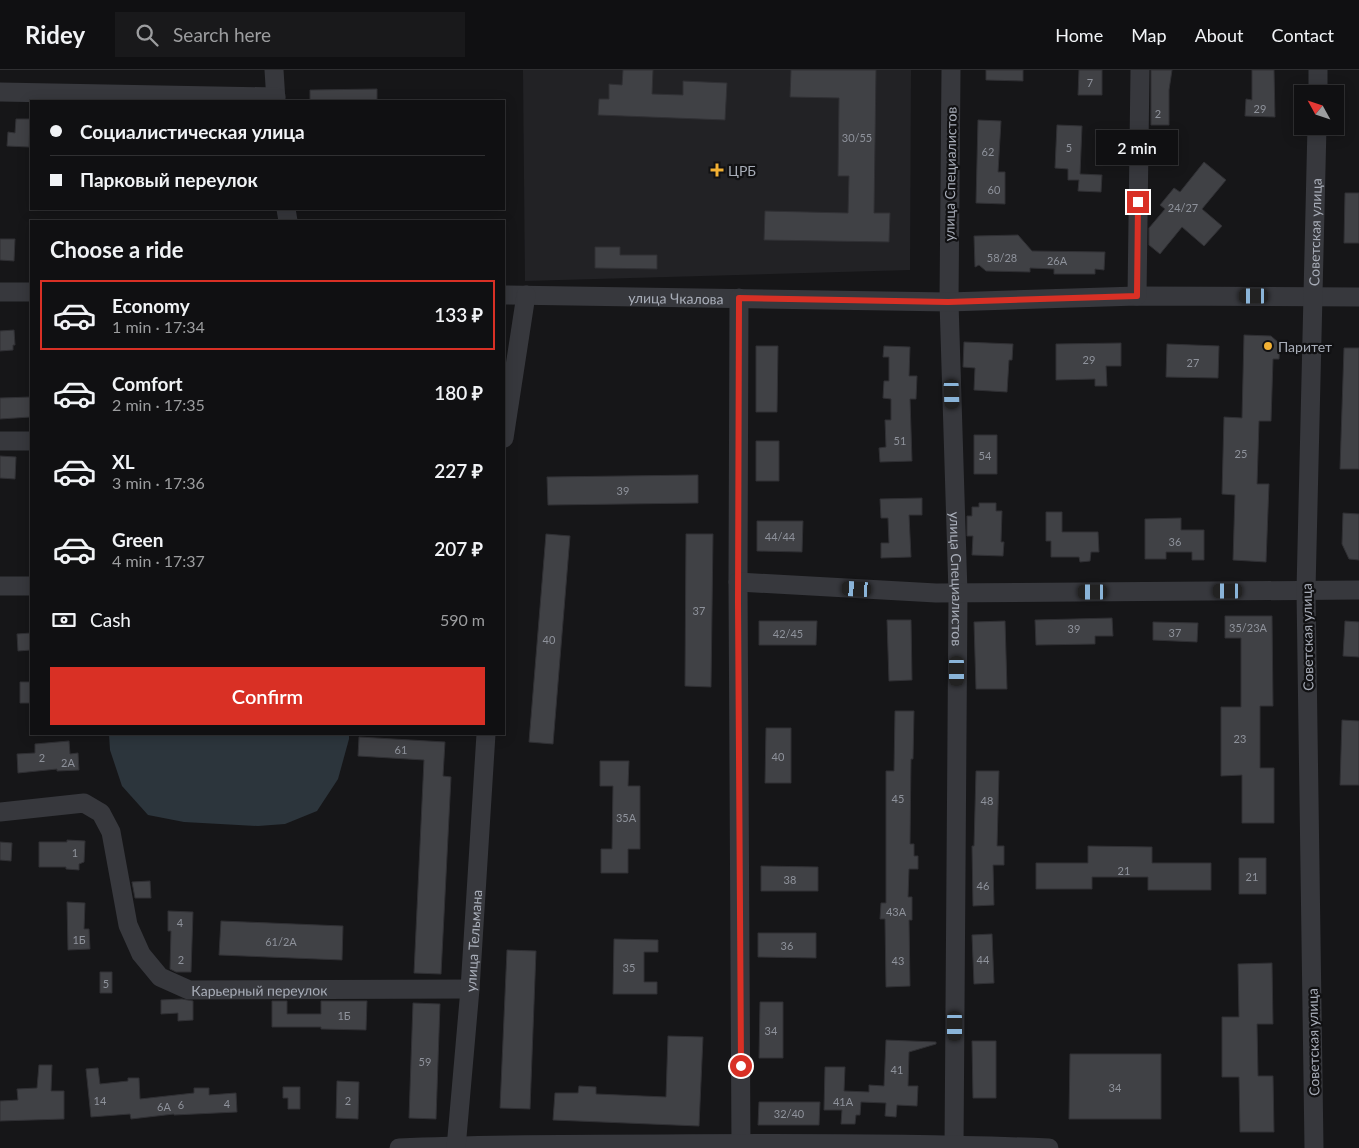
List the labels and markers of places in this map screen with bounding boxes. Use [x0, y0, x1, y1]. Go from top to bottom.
place label: ЦРБ [728, 162, 756, 179]
marker: ЦРБ [710, 163, 724, 177]
place label: Паритет [1278, 338, 1332, 355]
marker: Паритет [1262, 340, 1274, 352]

